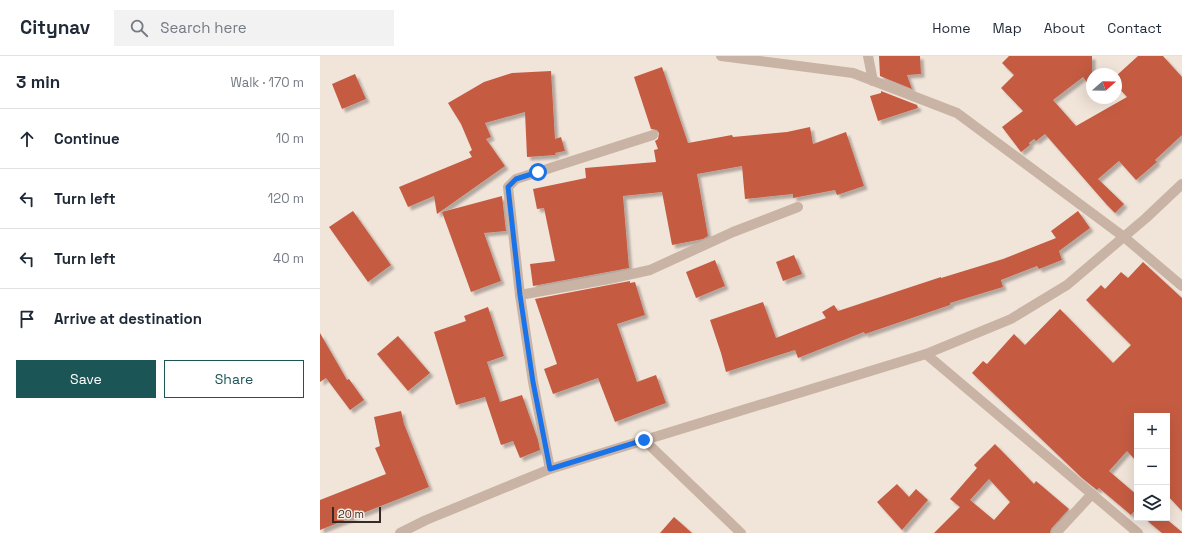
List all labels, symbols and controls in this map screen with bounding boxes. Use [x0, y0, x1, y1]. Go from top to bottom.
search box [114, 10, 394, 46]
text: Citynav [20, 15, 90, 40]
icon: search [128, 17, 150, 39]
text: Search here [160, 18, 247, 37]
text: Home [932, 19, 970, 37]
text: Map [992, 19, 1022, 37]
text: About [1044, 19, 1085, 37]
text: Contact [1107, 19, 1162, 37]
north arrow [1086, 68, 1122, 104]
text: 3 min [16, 71, 60, 93]
text: Walk · 170 m [230, 74, 304, 91]
icon: ahead [16, 128, 38, 150]
text: Continue [54, 129, 120, 148]
text: 10 m [276, 130, 304, 147]
route start [529, 163, 547, 181]
icon: left [16, 188, 38, 210]
text: Turn left [54, 189, 116, 208]
text: 120 m [268, 190, 304, 207]
icon: left [16, 248, 38, 270]
text: Turn left [54, 249, 116, 268]
text: 40 m [273, 250, 304, 267]
icon: arrive [16, 308, 38, 330]
text: Arrive at destination [54, 309, 202, 328]
button: Save [16, 360, 156, 398]
button: Share [164, 360, 304, 398]
map controls [1134, 413, 1170, 521]
button: + [1134, 413, 1170, 449]
route end [635, 431, 653, 449]
button: − [1134, 449, 1170, 485]
button: layers [1134, 485, 1170, 521]
scale bar [332, 505, 381, 524]
text: 20 m [338, 507, 364, 521]

